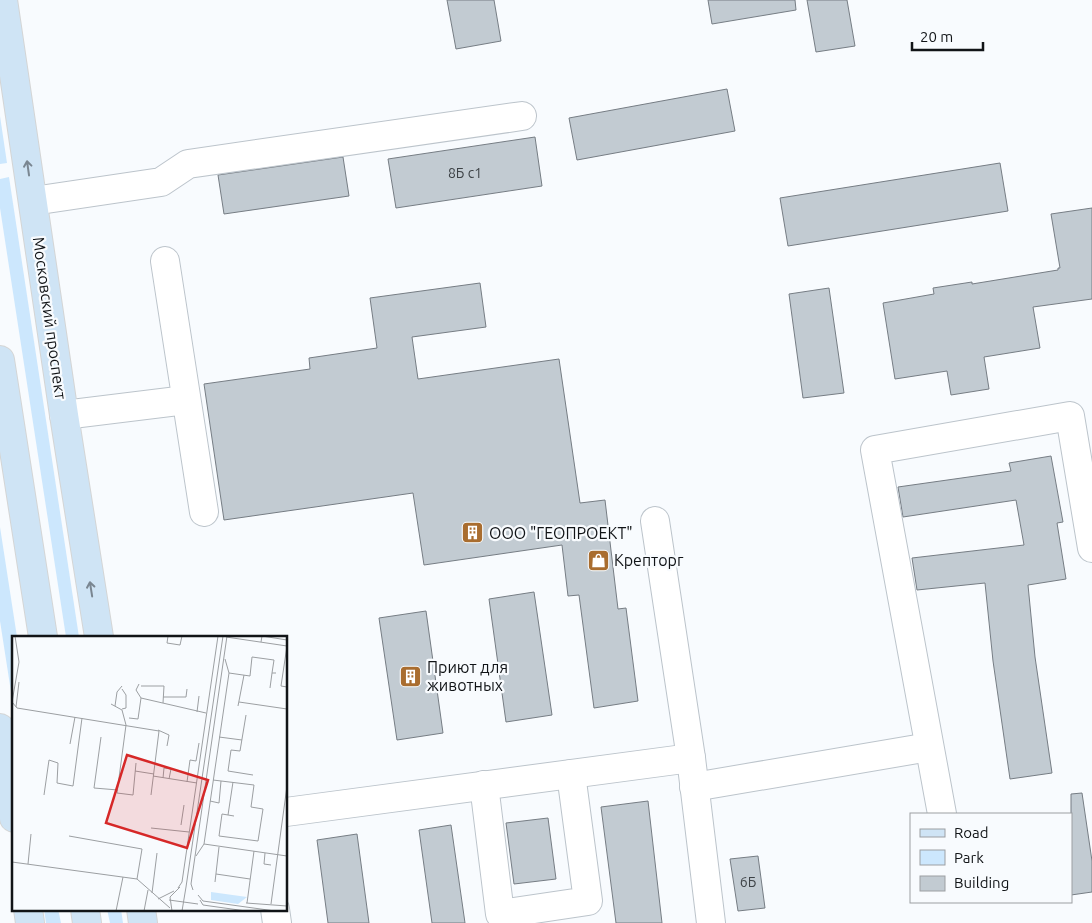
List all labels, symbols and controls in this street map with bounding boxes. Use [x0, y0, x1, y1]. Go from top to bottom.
scale bar [912, 20, 983, 52]
text: 20 m [920, 28, 953, 45]
one-way arrow [22, 161, 32, 177]
house number: 8Б с1 [448, 165, 482, 181]
street label: Московский проспект [30, 236, 70, 400]
building icon: ООО "ГЕОПРОЕКТ" [461, 521, 485, 545]
place label: ООО "ГЕОПРОЕКТ" [489, 524, 633, 542]
shop icon: Крепторг [586, 548, 610, 572]
place label: Крепторг [614, 551, 684, 569]
one-way arrow [86, 581, 96, 597]
inset map [12, 636, 288, 910]
place label: Приют для животных [427, 658, 508, 694]
building icon: Приют для животных [399, 664, 423, 688]
legend [910, 813, 1072, 903]
text: Road [954, 824, 989, 841]
text: Park [954, 849, 984, 866]
house number: 6Б [740, 874, 756, 890]
text: Building [954, 874, 1009, 891]

